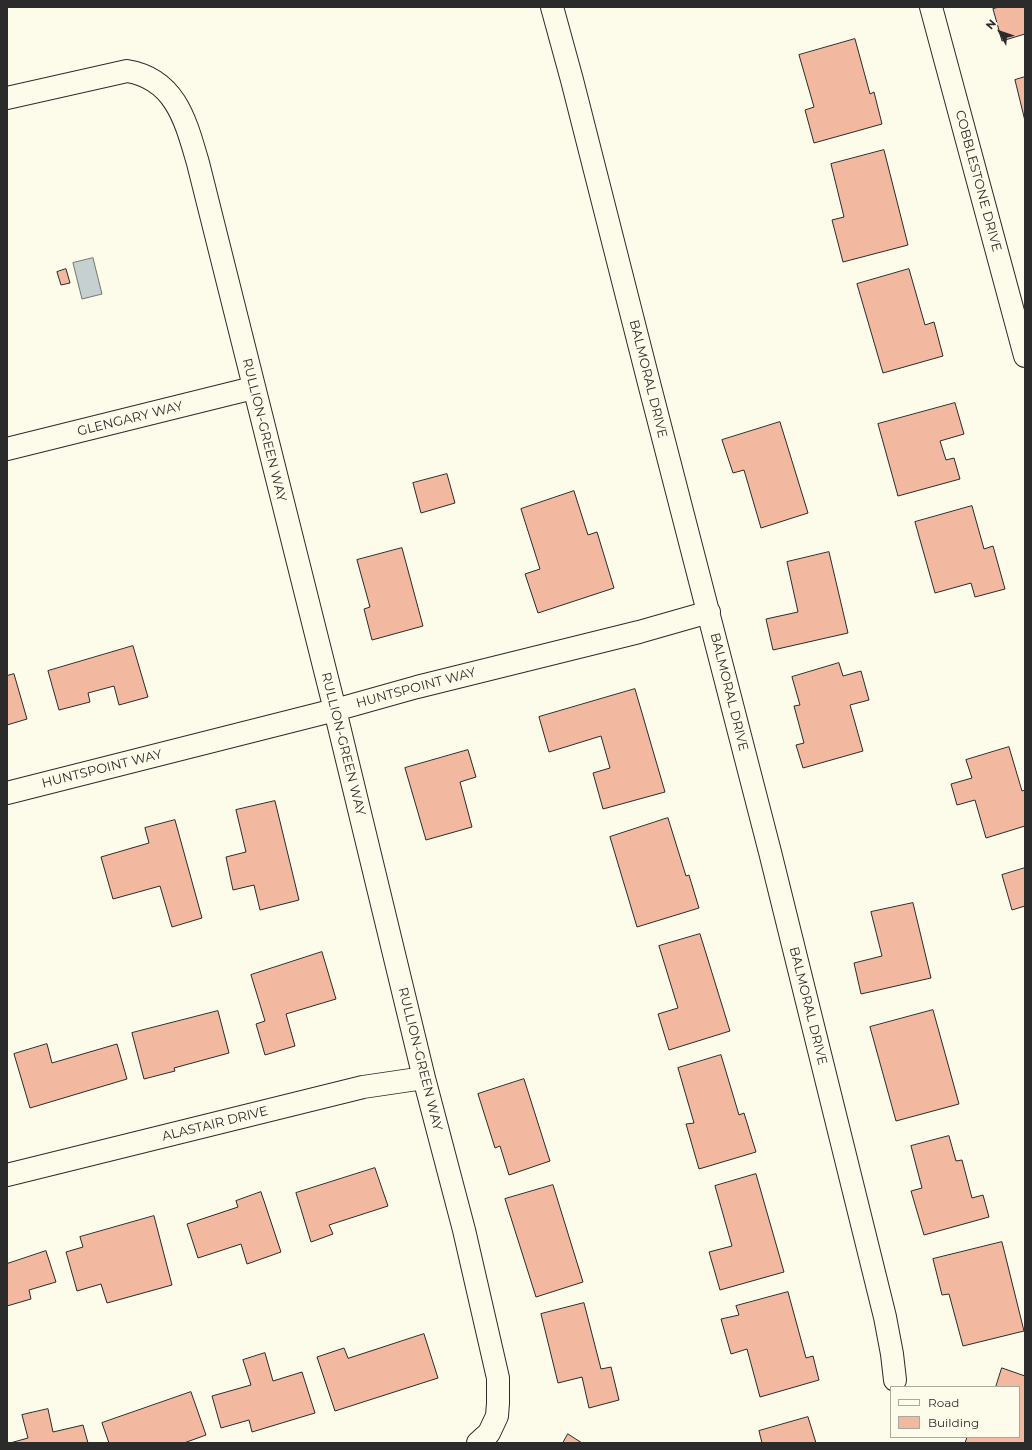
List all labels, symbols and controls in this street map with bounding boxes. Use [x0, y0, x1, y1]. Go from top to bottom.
north arrow [980, 12, 1020, 52]
text: N [983, 16, 999, 32]
street label: COBBLESTONE DRIVE [952, 109, 1004, 253]
street label: BALMORAL DRIVE [626, 318, 670, 440]
street label: RULLION-GREEN WAY [239, 357, 289, 503]
street label: GLENGARY WAY [76, 398, 184, 440]
street label: BALMORAL DRIVE [707, 631, 751, 753]
street label: HUNTSPOINT WAY [354, 665, 478, 711]
street label: RULLION-GREEN WAY [318, 671, 368, 817]
street label: HUNTSPOINT WAY [40, 747, 164, 791]
street label: BALMORAL DRIVE [786, 945, 830, 1067]
street label: RULLION-GREEN WAY [395, 986, 445, 1132]
street label: ALASTAIR DRIVE [160, 1103, 270, 1145]
legend [890, 1386, 1020, 1438]
text: Road [928, 1395, 959, 1410]
text: Building [928, 1415, 979, 1430]

